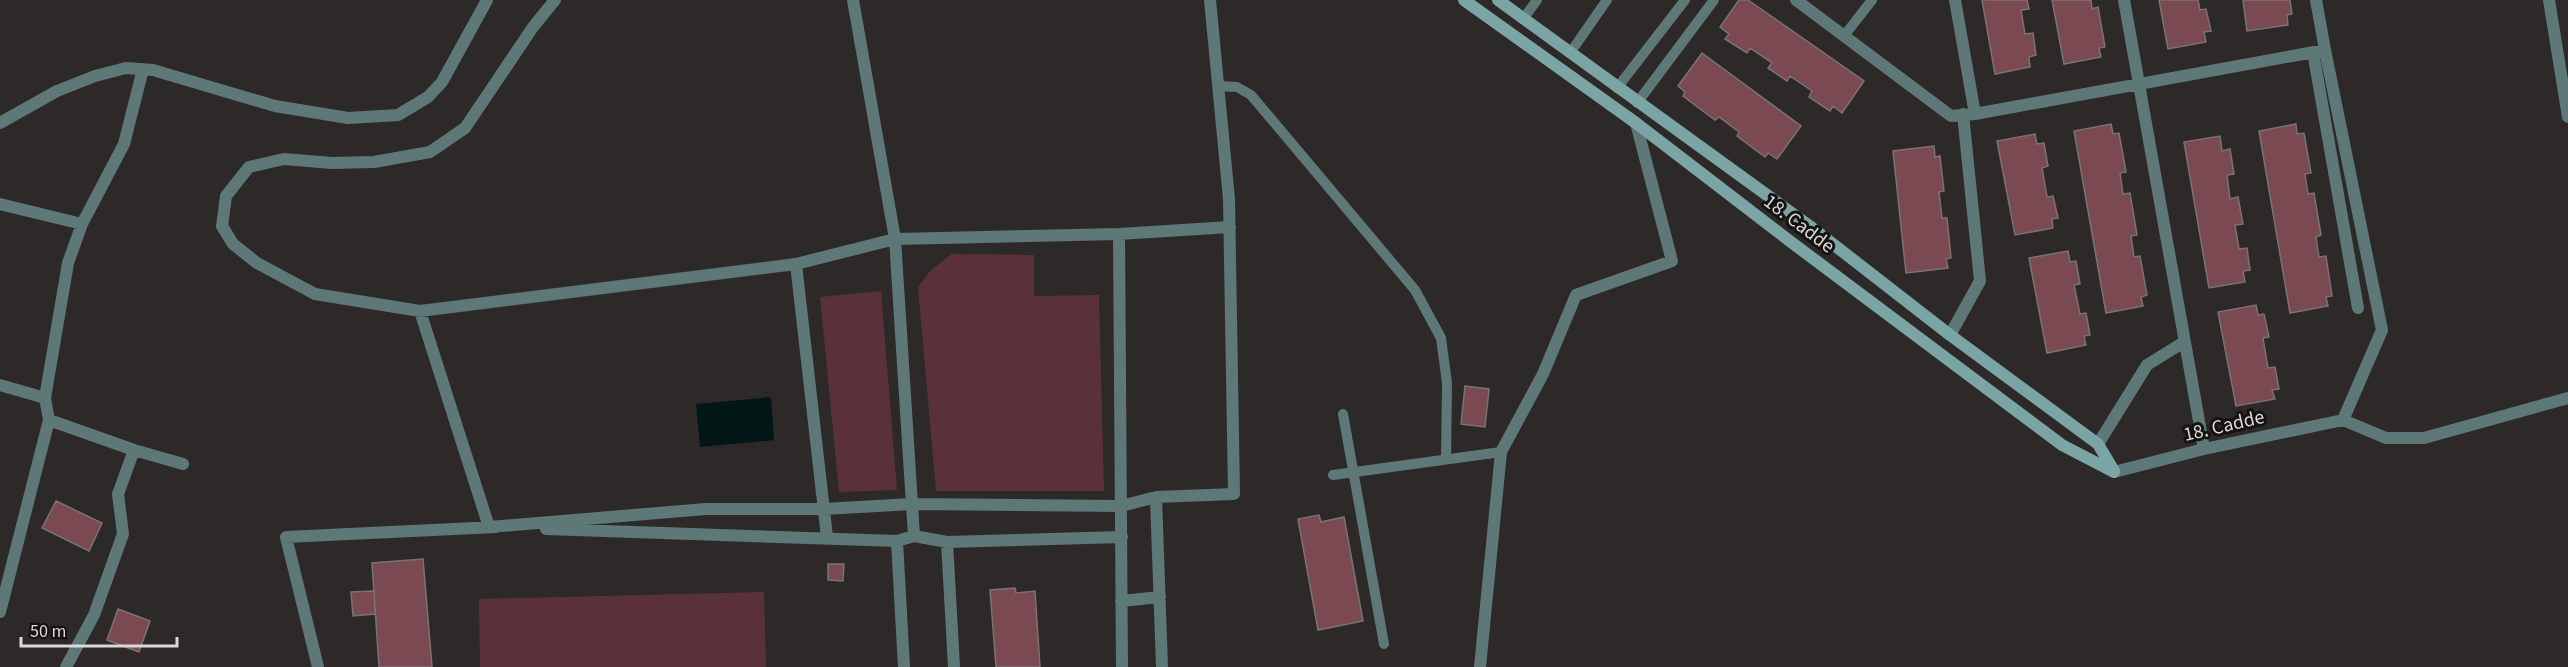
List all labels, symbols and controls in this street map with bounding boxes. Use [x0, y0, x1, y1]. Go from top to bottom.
street label: 18. Cadde [1758, 188, 1840, 260]
street label: 18. Cadde [2181, 403, 2267, 449]
scale bar [21, 610, 177, 648]
text: 50 m [30, 619, 66, 644]

